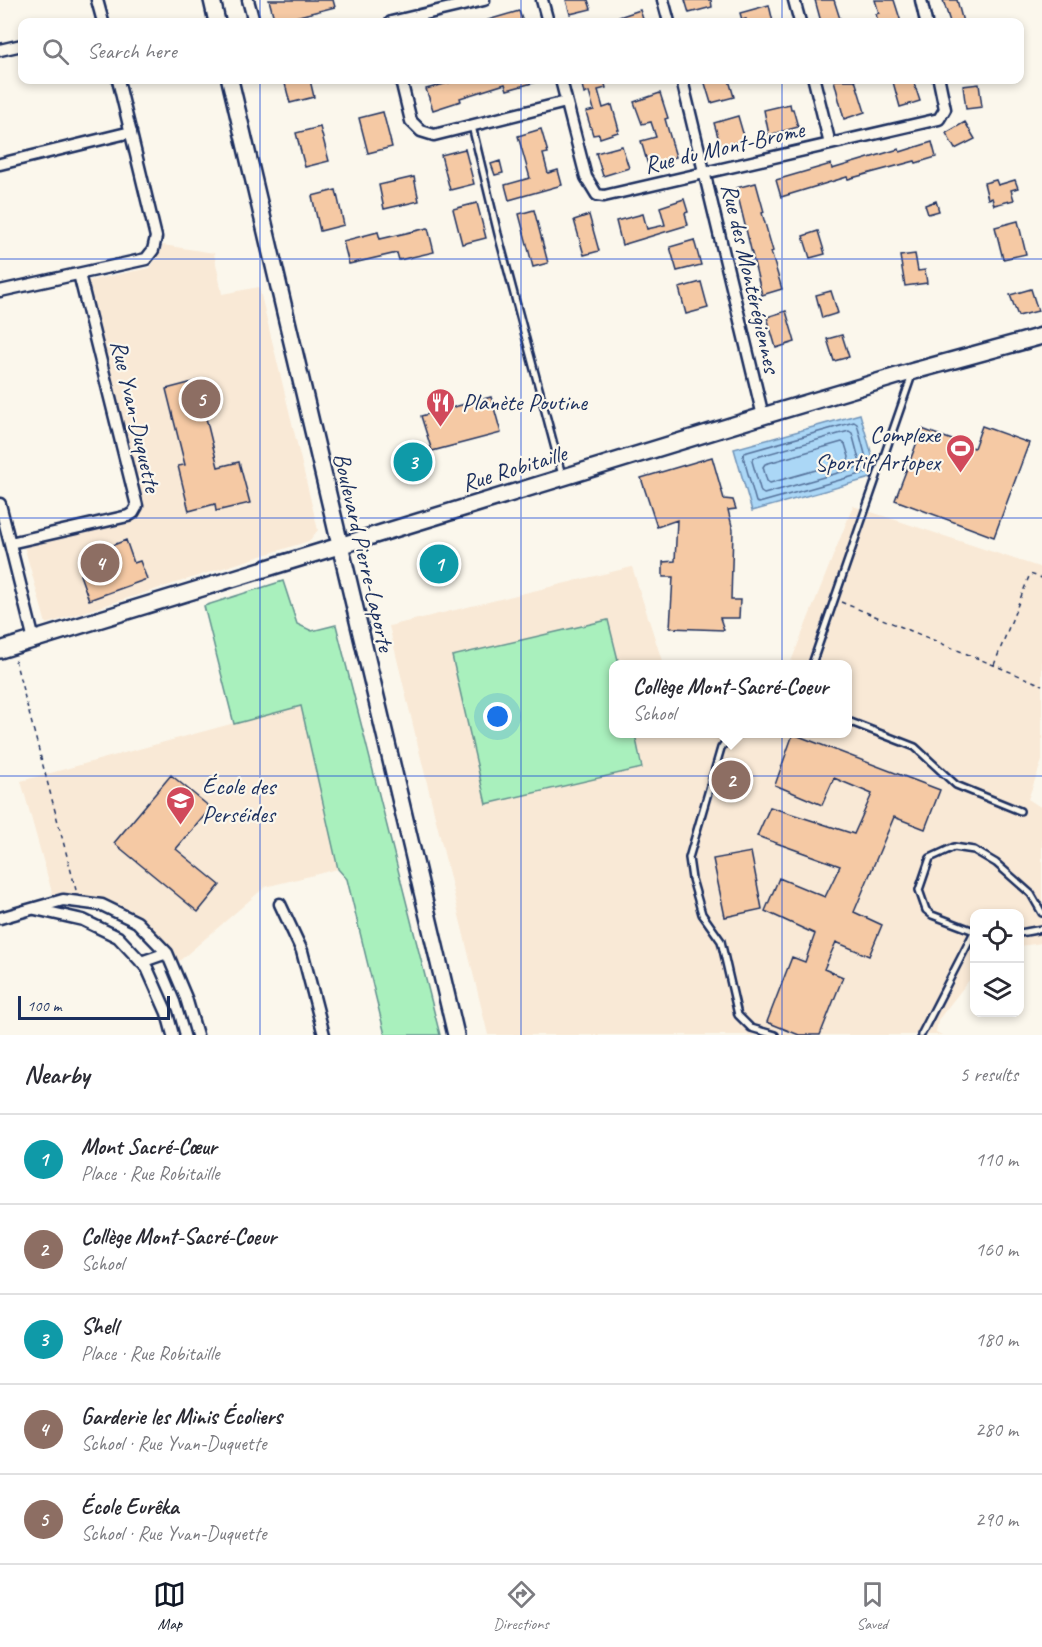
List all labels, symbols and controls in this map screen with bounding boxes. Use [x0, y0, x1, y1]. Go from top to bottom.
search box [18, 18, 1024, 84]
icon: search [39, 35, 72, 68]
text: Search here [87, 37, 177, 65]
street label: Rue du Mont-Brome [641, 114, 809, 180]
street label: Rue des Montérégiennes [715, 180, 788, 378]
street label: Rue Yvan-Duquette [104, 337, 169, 497]
pin: 5 [182, 376, 220, 422]
restaurant icon: Planète Poutine [425, 386, 457, 428]
place label: Planète Poutine [462, 387, 589, 417]
place label: Complexe Sportif Artopex [815, 419, 942, 477]
sports icon: Complexe Sportif Artopex [945, 432, 977, 474]
street label: Rue Robitaille [458, 437, 572, 498]
pin: 3 [394, 440, 432, 484]
street label: Boulevard Pierre-Laporte [327, 450, 402, 656]
pin: 4 [80, 540, 120, 586]
pin: 1 [420, 542, 458, 586]
popup [609, 660, 852, 738]
text: Collège Mont-Sacré-Coeur [633, 673, 828, 701]
text: School [633, 701, 676, 726]
your location [483, 702, 512, 731]
pin: 2 [712, 758, 750, 802]
place label: École des Perséides [202, 771, 278, 829]
school or university icon: École des Perséides [165, 784, 197, 826]
map controls [970, 909, 1024, 1017]
button: locate [970, 909, 1024, 963]
button: layers [970, 963, 1024, 1017]
scale bar [18, 993, 170, 1020]
text: 100 m [27, 996, 61, 1016]
text: Nearby [24, 1058, 89, 1091]
text: 5 results [959, 1062, 1018, 1087]
text: Mont Sacré-Cœur [81, 1133, 217, 1161]
text: 1 [39, 1147, 48, 1172]
text: 110 m [975, 1147, 1018, 1172]
text: Place · Rue Robitaille [81, 1161, 220, 1186]
text: Collège Mont-Sacré-Coeur [81, 1223, 276, 1251]
text: 2 [39, 1237, 48, 1262]
text: 160 m [975, 1237, 1018, 1262]
text: School [81, 1251, 124, 1276]
text: Shell [81, 1313, 118, 1341]
text: 3 [39, 1327, 48, 1352]
text: 180 m [975, 1327, 1018, 1352]
text: Place · Rue Robitaille [81, 1341, 220, 1366]
text: Garderie les Minis Écoliers [81, 1403, 282, 1431]
text: 4 [39, 1417, 48, 1442]
text: 280 m [975, 1417, 1018, 1442]
text: School · Rue Yvan-Duquette [81, 1431, 266, 1456]
text: École Eurêka [81, 1493, 179, 1521]
text: 5 [39, 1507, 48, 1532]
text: 290 m [975, 1507, 1018, 1532]
text: School · Rue Yvan-Duquette [81, 1521, 266, 1546]
tab: Map [153, 1578, 186, 1634]
tab: Directions [493, 1578, 549, 1634]
tab: Saved [856, 1578, 889, 1634]

